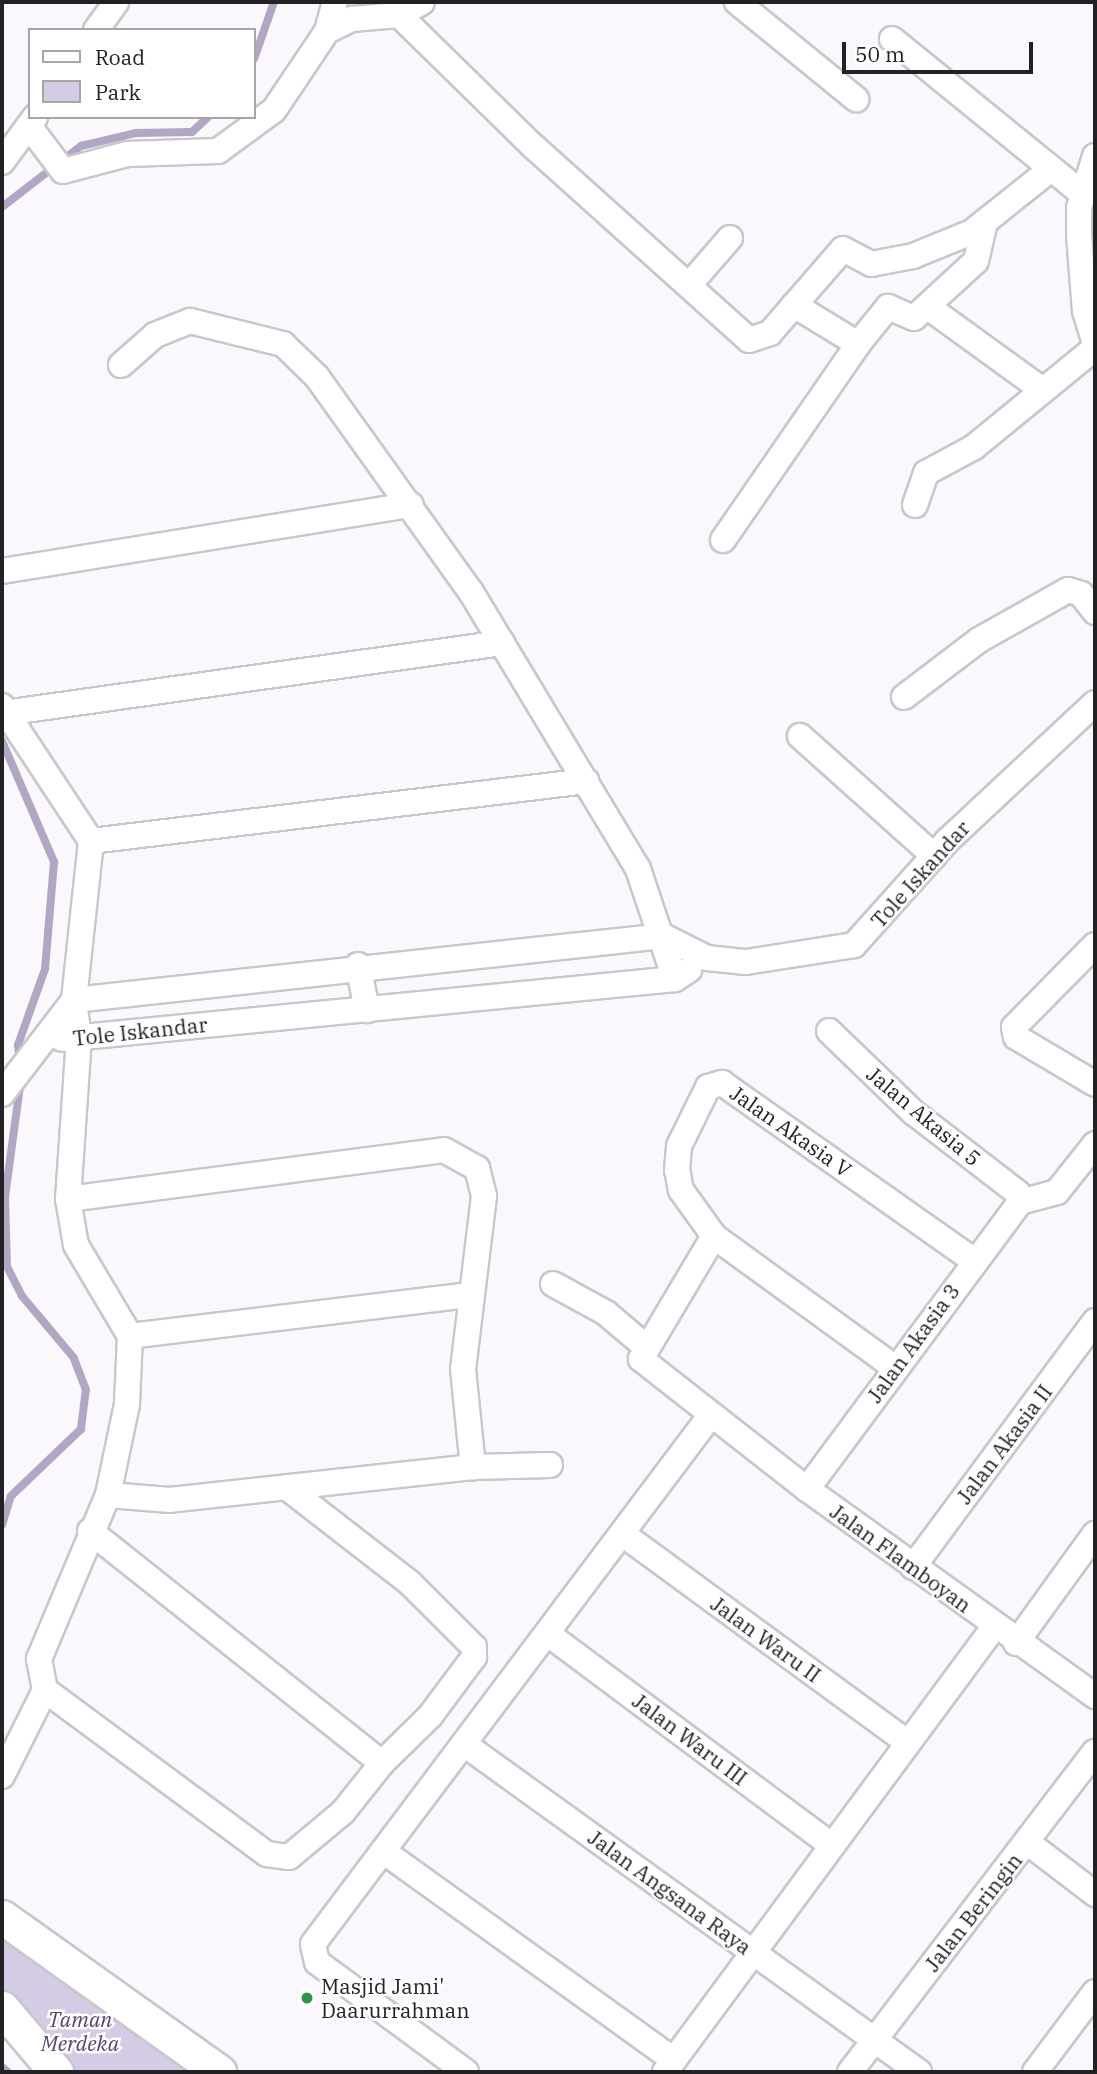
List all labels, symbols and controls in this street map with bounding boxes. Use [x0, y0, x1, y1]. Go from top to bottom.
legend [28, 28, 256, 119]
scale bar [845, 28, 1036, 72]
text: 50 m [855, 40, 905, 68]
text: Road [95, 43, 145, 71]
text: Park [95, 78, 141, 106]
street label: Tole Iskandar [865, 815, 975, 933]
street label: Tole Iskandar [71, 1011, 209, 1051]
street label: Jalan Akasia 5 [862, 1061, 986, 1171]
street label: Jalan Akasia V [726, 1080, 856, 1182]
street label: Jalan Akasia 3 [861, 1279, 965, 1407]
street label: Jalan Akasia II [951, 1379, 1057, 1509]
street label: Jalan Flamboyan [826, 1498, 976, 1618]
street label: Jalan Waru II [706, 1591, 826, 1687]
street label: Jalan Waru III [628, 1688, 752, 1790]
street label: Jalan Angsana Raya [584, 1824, 756, 1960]
street label: Jalan Beringin [919, 1848, 1027, 1976]
place label: Masjid Jami' Daarurrahman [321, 1973, 470, 2023]
marker: Masjid Jami' Daarurrahman [299, 1990, 315, 2006]
park label: Taman Merdeka [41, 2006, 119, 2056]

